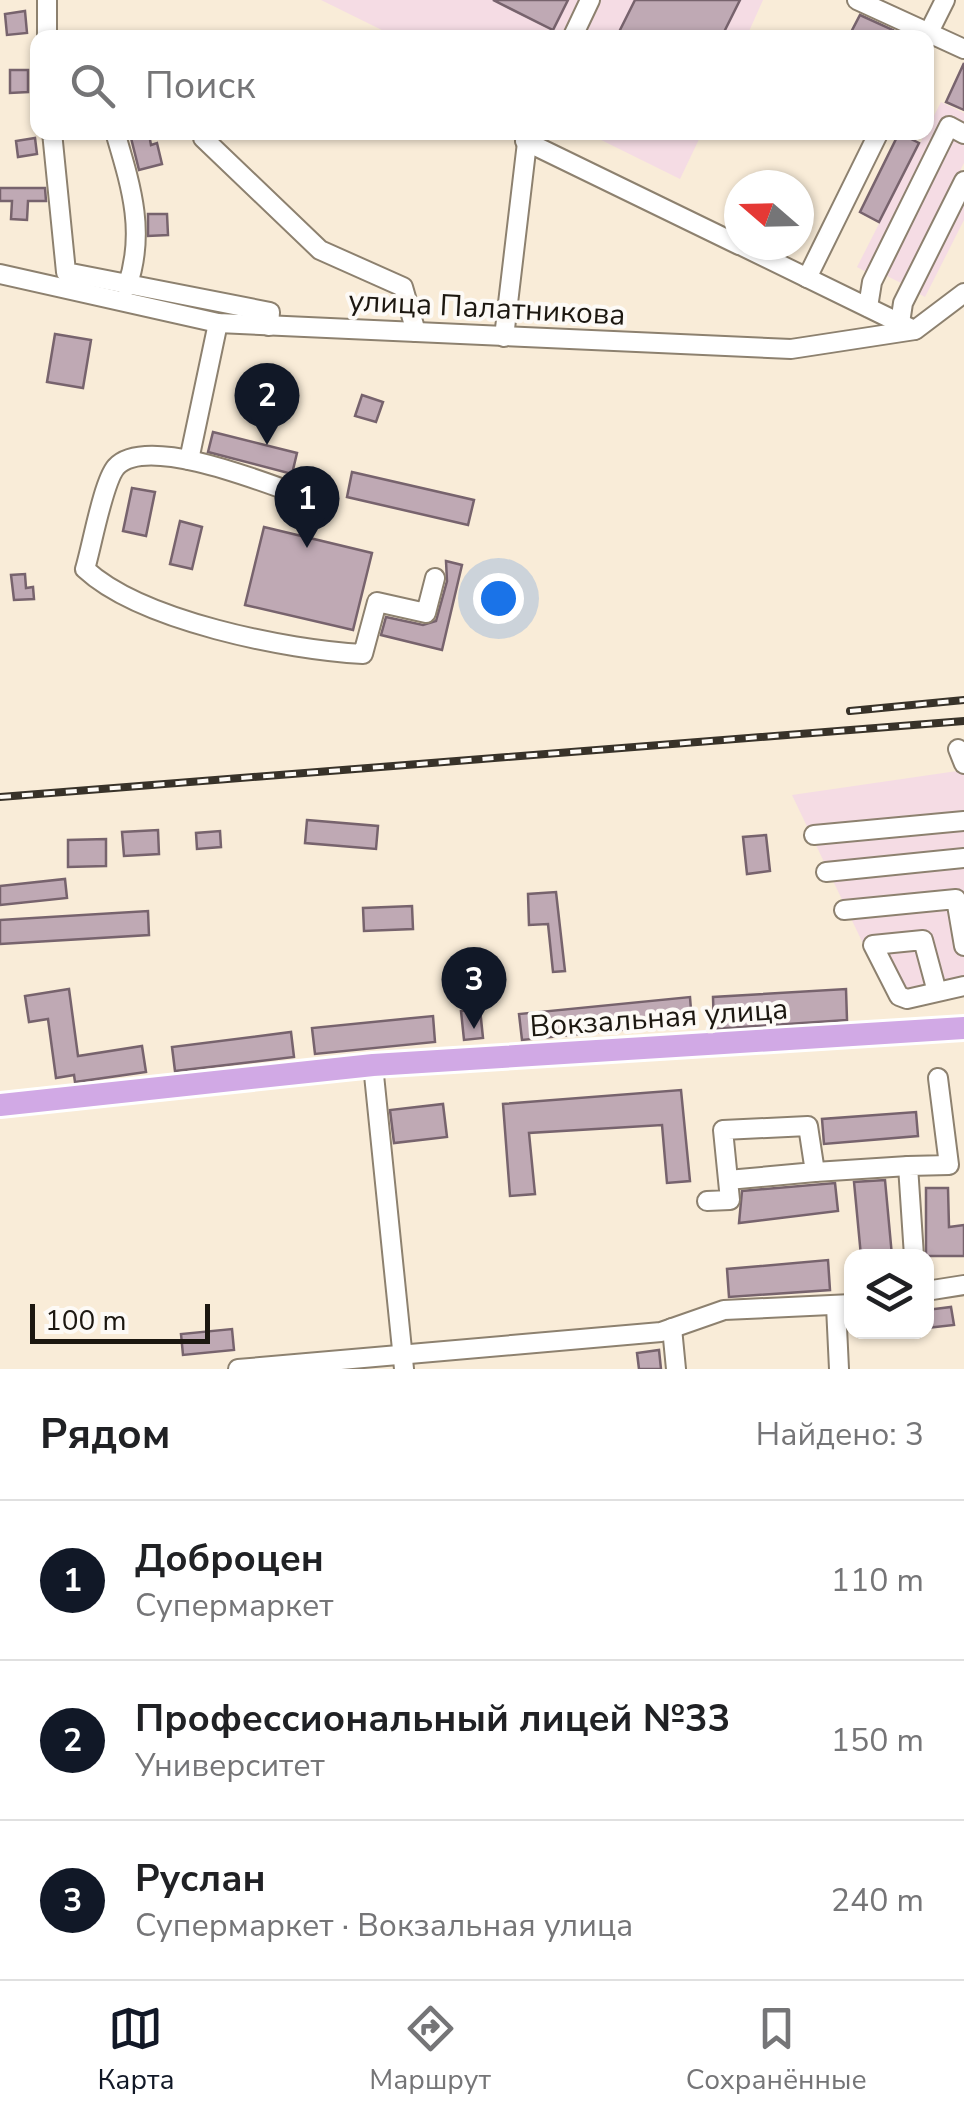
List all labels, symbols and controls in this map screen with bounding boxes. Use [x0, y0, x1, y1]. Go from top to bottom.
search box [30, 30, 934, 140]
icon: search [65, 58, 120, 113]
text: Поиск [145, 60, 255, 111]
north arrow [724, 170, 814, 260]
street label: улица Палатникова [347, 280, 627, 336]
pin: 2 [234, 362, 300, 445]
pin: 1 [274, 466, 340, 548]
your location [473, 573, 524, 624]
pin: 3 [442, 946, 506, 1029]
street label: Вокзальная улица [528, 989, 790, 1047]
map controls [844, 1249, 934, 1339]
button: layers [844, 1249, 934, 1339]
scale bar [30, 1299, 210, 1344]
text: 100 m [45, 1302, 127, 1340]
text: Рядом [40, 1406, 170, 1463]
text: Найдено: 3 [756, 1413, 924, 1456]
text: Доброцен [135, 1533, 324, 1584]
text: 1 [63, 1559, 82, 1602]
text: 110 m [831, 1559, 924, 1602]
text: Супермаркет [135, 1584, 333, 1627]
text: Профессиональный лицей №33 [135, 1693, 730, 1744]
text: 2 [63, 1719, 82, 1762]
text: 150 m [831, 1719, 924, 1762]
text: Университет [135, 1744, 325, 1787]
text: Руслан [135, 1853, 266, 1904]
text: 3 [63, 1879, 82, 1922]
text: 240 m [831, 1879, 924, 1922]
text: Супермаркет · Вокзальная улица [135, 1904, 633, 1947]
tab: Карта [97, 2001, 175, 2099]
tab: Маршрут [369, 2001, 491, 2099]
tab: Сохранённые [686, 2001, 867, 2099]

